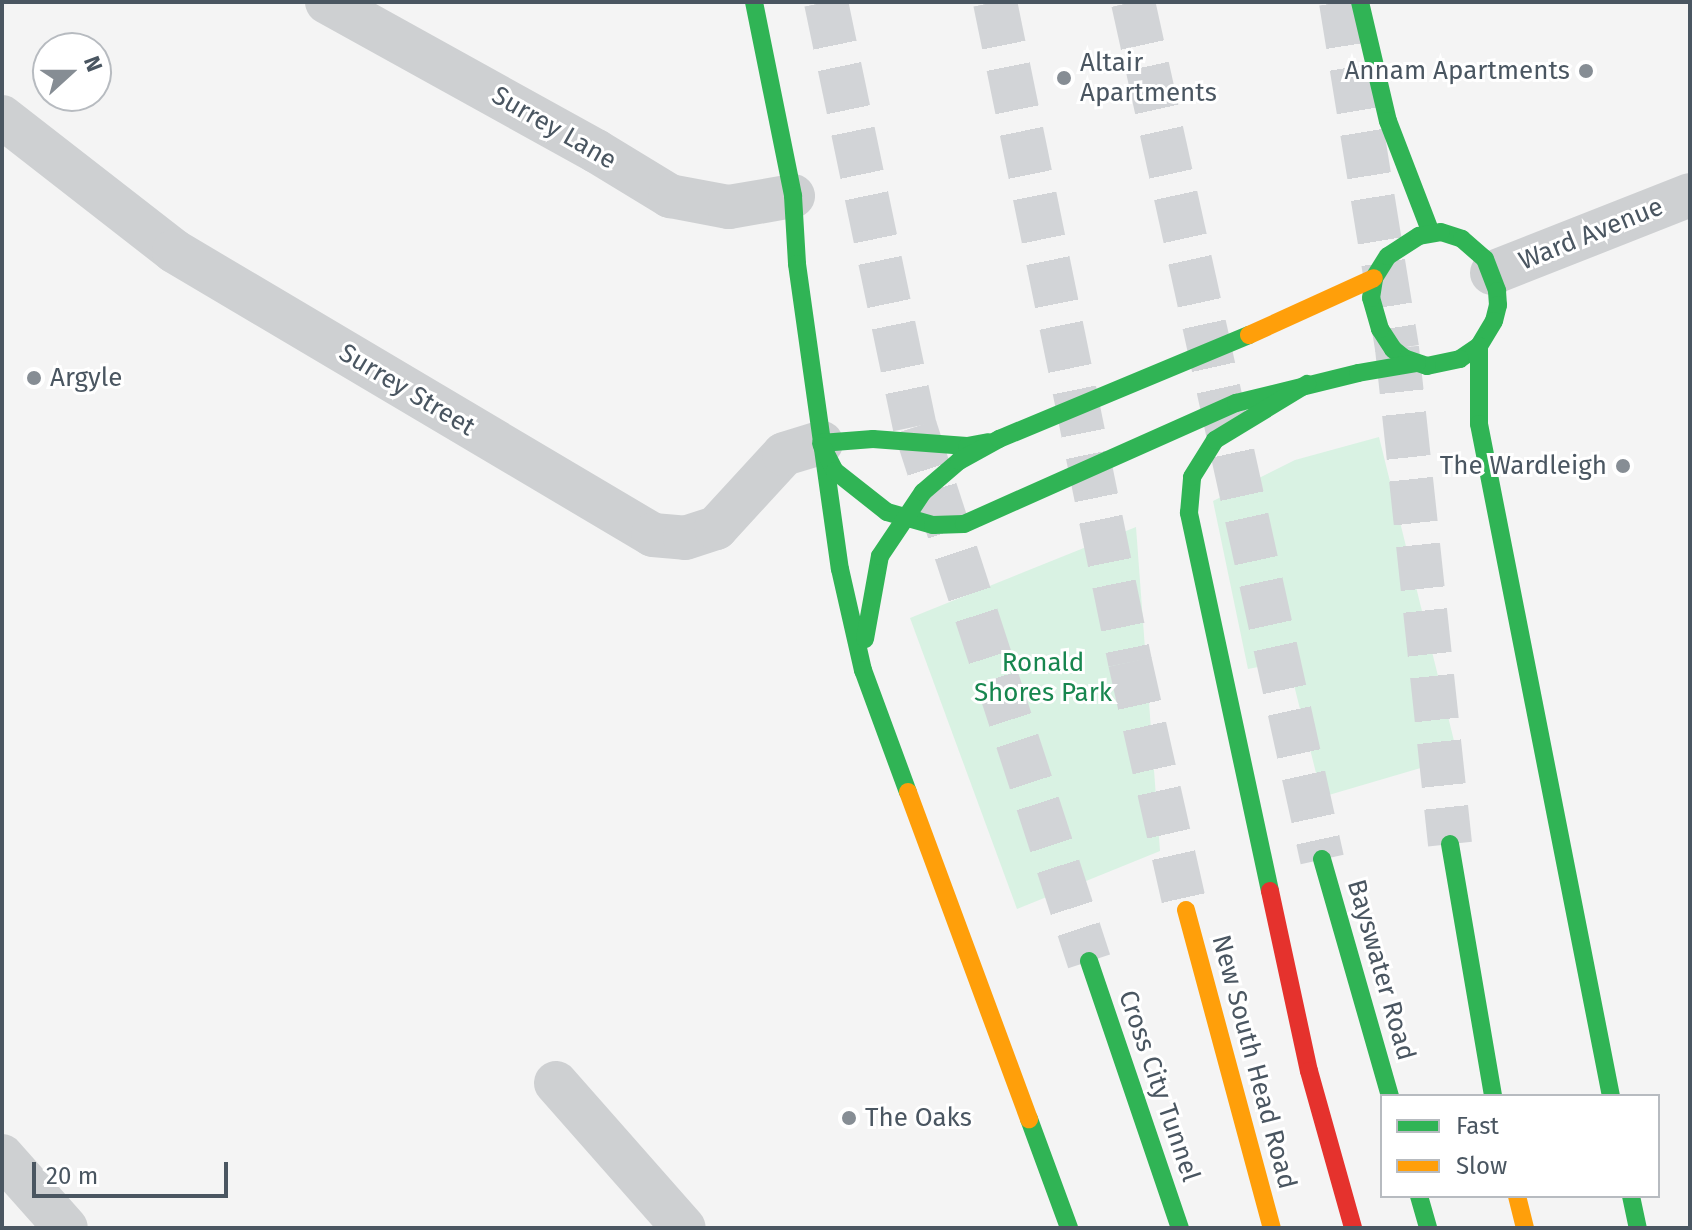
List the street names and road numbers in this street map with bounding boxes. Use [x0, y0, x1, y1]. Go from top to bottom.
street label: Surrey Lane [486, 80, 622, 176]
street label: Ward Avenue [1514, 191, 1668, 277]
street label: Surrey Street [333, 337, 481, 443]
street label: Bayswater Road [1340, 876, 1422, 1064]
street label: New South Head Road [1205, 932, 1303, 1192]
street label: Cross City Tunnel [1112, 986, 1206, 1186]

